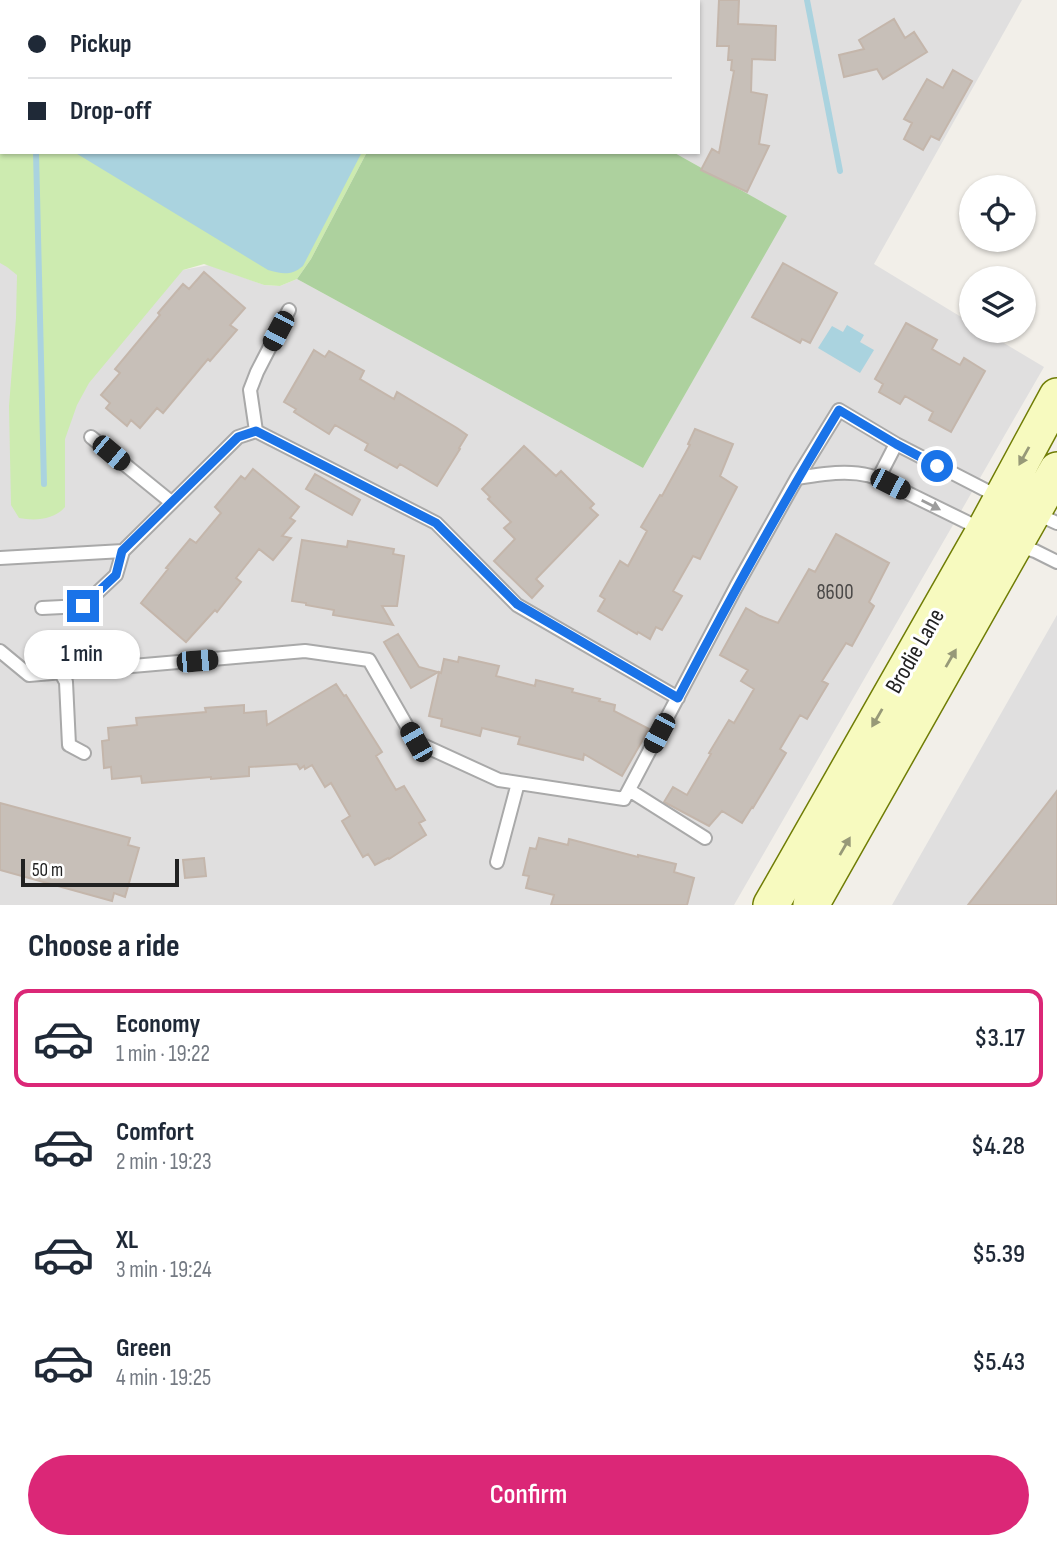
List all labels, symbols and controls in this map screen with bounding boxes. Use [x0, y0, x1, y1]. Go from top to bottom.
text: Pickup [70, 29, 132, 60]
text: Drop-off [70, 96, 151, 127]
map controls [959, 175, 1036, 343]
button: locate [959, 175, 1036, 252]
button: layers [959, 266, 1036, 343]
car [259, 308, 298, 354]
car [89, 431, 134, 475]
one-way arrow [1019, 446, 1031, 466]
route start [921, 450, 953, 482]
car [867, 465, 914, 503]
one-way arrow [921, 500, 941, 511]
house number: 8600 [816, 580, 854, 605]
route end [67, 590, 99, 622]
street label: Brodie Lane [879, 603, 951, 699]
callout: 1 min [25, 630, 141, 680]
text: 1 min [61, 640, 103, 668]
one-way arrow [945, 648, 957, 668]
car [176, 649, 219, 673]
one-way arrow [871, 708, 883, 727]
car [640, 710, 679, 756]
car [397, 719, 436, 765]
one-way arrow [839, 836, 851, 855]
scale bar [21, 856, 178, 888]
text: 50 m [32, 859, 63, 882]
text: Choose a ride [28, 927, 180, 966]
icon: car [32, 1007, 95, 1070]
text: Economy [116, 1009, 200, 1040]
text: $3.17 [974, 1023, 1025, 1054]
text: 1 min · 19:22 [116, 1040, 210, 1068]
icon: car [32, 1115, 95, 1178]
text: Comfort [116, 1117, 194, 1148]
text: $4.28 [971, 1131, 1025, 1162]
text: 2 min · 19:23 [116, 1148, 212, 1176]
icon: car [32, 1223, 95, 1286]
text: XL [116, 1225, 138, 1256]
text: $5.39 [972, 1239, 1025, 1270]
text: 3 min · 19:24 [116, 1256, 212, 1284]
icon: car [32, 1331, 95, 1394]
text: Green [116, 1333, 171, 1364]
text: $5.43 [972, 1347, 1025, 1378]
text: 4 min · 19:25 [116, 1364, 211, 1392]
button: Confirm [28, 1455, 1029, 1535]

